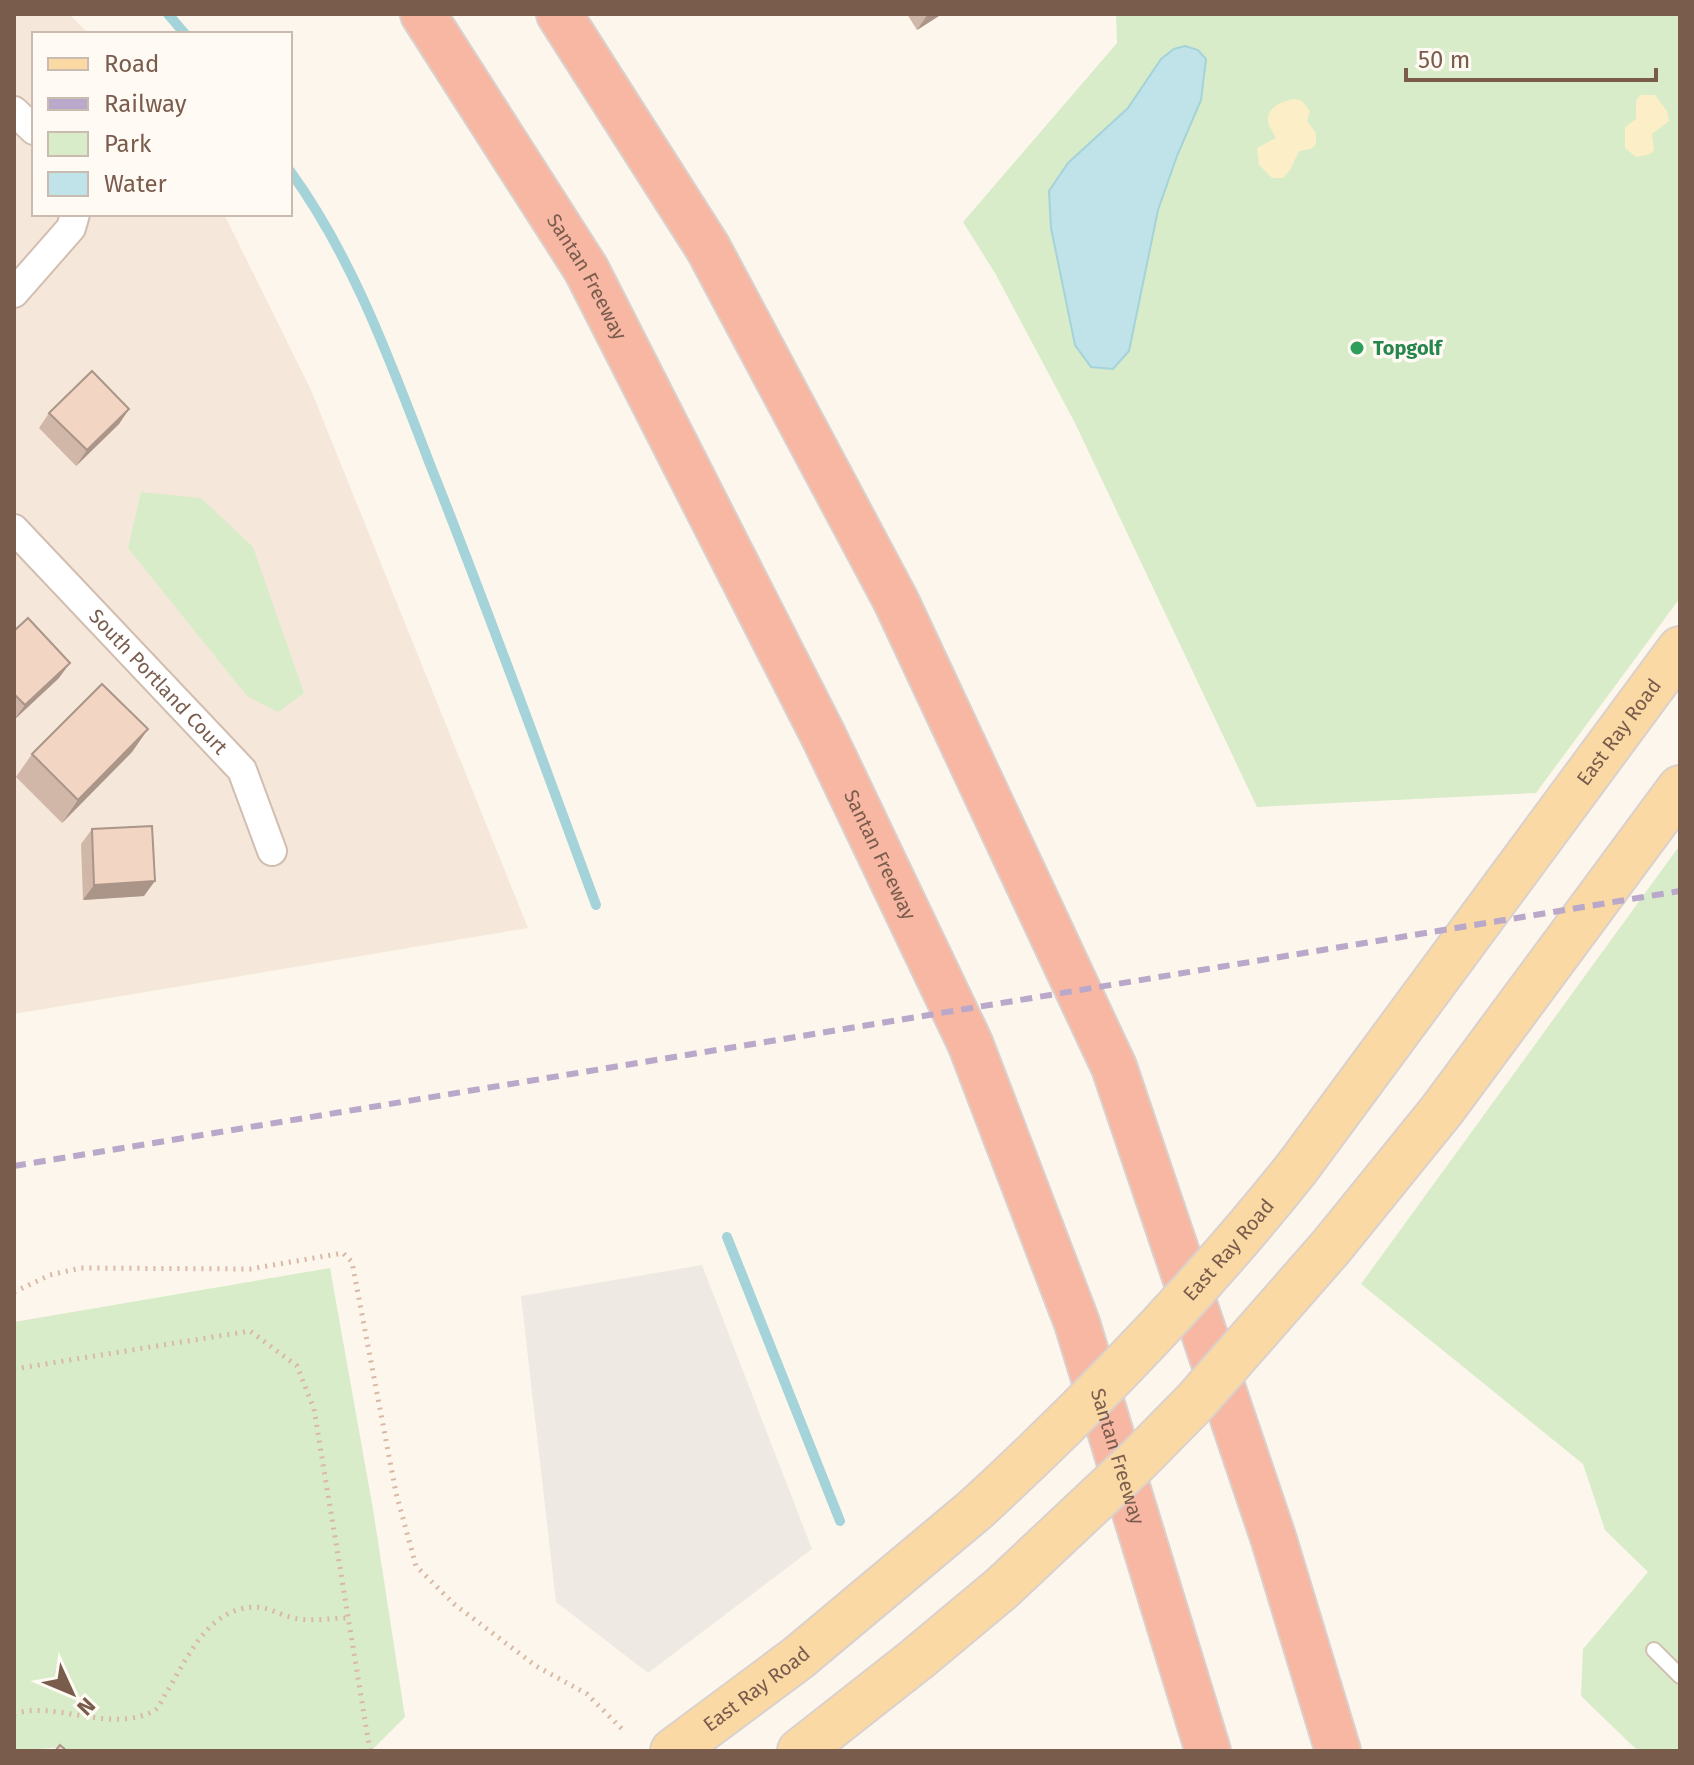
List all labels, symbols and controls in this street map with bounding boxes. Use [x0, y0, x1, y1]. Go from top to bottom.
legend [32, 32, 292, 216]
scale bar [1406, 32, 1656, 82]
text: 50 m [1418, 46, 1470, 74]
text: Road [104, 50, 159, 78]
text: Railway [104, 90, 187, 118]
text: Park [104, 130, 152, 158]
text: Water [104, 170, 168, 198]
street label: Santan Freeway [542, 209, 632, 344]
place label: Topgolf [1373, 336, 1444, 360]
marker: Topgolf [1348, 339, 1366, 357]
street label: South Portland Court [84, 604, 233, 760]
street label: East Ray Road [1572, 674, 1666, 790]
street label: Santan Freeway [839, 786, 921, 924]
street label: East Ray Road [1178, 1194, 1279, 1306]
street label: Santan Freeway [1086, 1385, 1150, 1528]
street label: East Ray Road [698, 1641, 815, 1736]
north arrow [32, 1653, 112, 1733]
text: N [71, 1692, 101, 1721]

